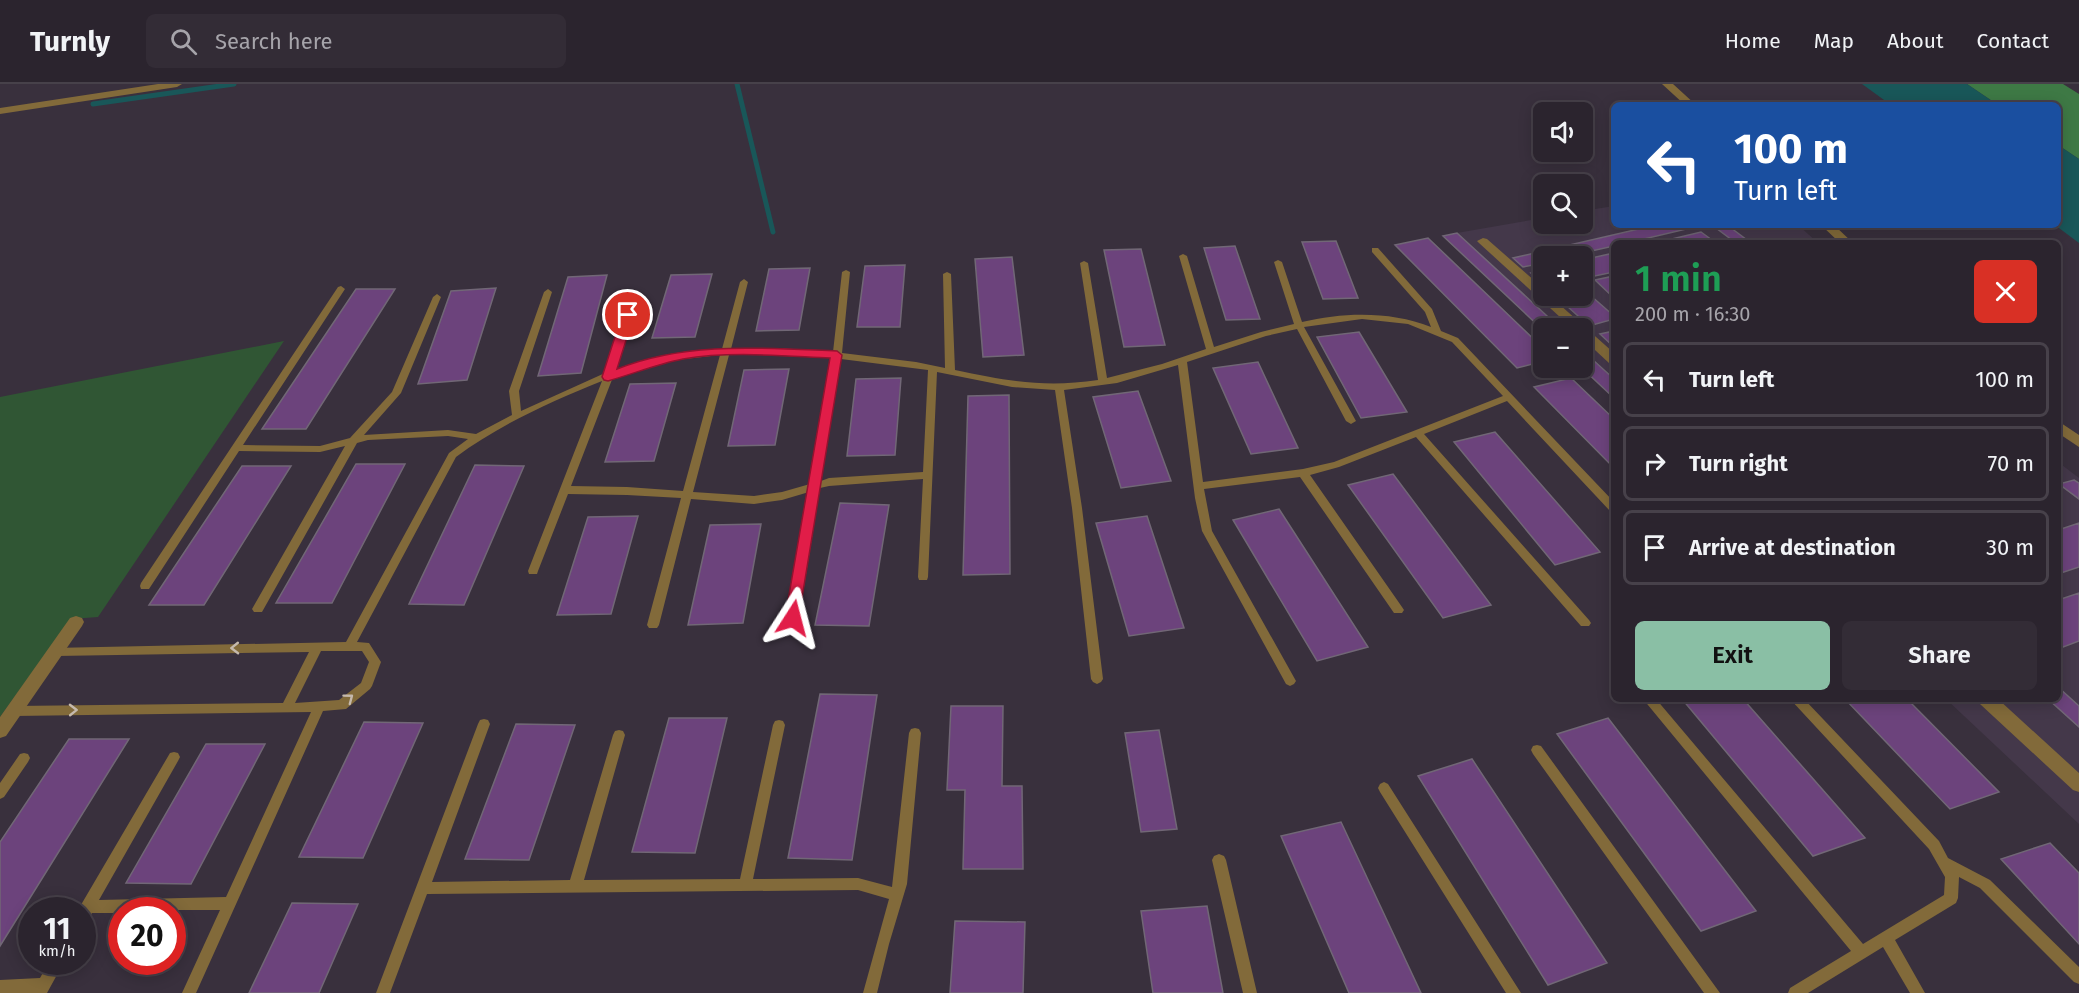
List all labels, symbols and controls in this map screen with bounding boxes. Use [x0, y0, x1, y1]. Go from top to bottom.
search box [146, 14, 566, 68]
text: Turnly [30, 25, 110, 58]
icon: search [167, 25, 200, 58]
text: Search here [215, 28, 332, 55]
text: Home [1725, 28, 1781, 54]
text: Map [1814, 28, 1854, 54]
text: About [1887, 28, 1944, 54]
text: Contact [1977, 28, 2049, 54]
map controls [1533, 102, 1593, 378]
button: sound [1533, 102, 1593, 162]
text: 100 m [1734, 124, 1848, 174]
icon: left [1635, 126, 1713, 204]
button: search [1533, 174, 1593, 234]
text: Turn left [1734, 175, 1837, 207]
button: + [1533, 246, 1593, 306]
text: 1 min [1635, 257, 1722, 301]
button: close [1974, 260, 2037, 323]
pin [602, 289, 653, 340]
icon: arrive [611, 298, 644, 331]
text: 200 m · 16:30 [1635, 302, 1751, 326]
button: − [1533, 318, 1593, 378]
icon: left [1638, 363, 1671, 396]
text: Turn left [1689, 366, 1774, 393]
text: 100 m [1975, 366, 2034, 393]
icon: right [1638, 447, 1671, 480]
text: Turn right [1689, 450, 1788, 477]
text: 70 m [1988, 450, 2034, 477]
icon: arrive [1638, 531, 1671, 564]
text: Arrive at destination [1689, 534, 1896, 561]
text: 30 m [1986, 534, 2034, 561]
position arrow [761, 586, 825, 650]
button: Exit [1635, 621, 1830, 690]
button: Share [1842, 621, 2037, 690]
one-way arrow [231, 642, 240, 654]
one-way arrow [343, 695, 354, 706]
one-way arrow [68, 704, 77, 716]
speed limit sign: 20 [108, 897, 186, 975]
text: 11 [43, 911, 71, 947]
text: km/h [38, 942, 76, 960]

